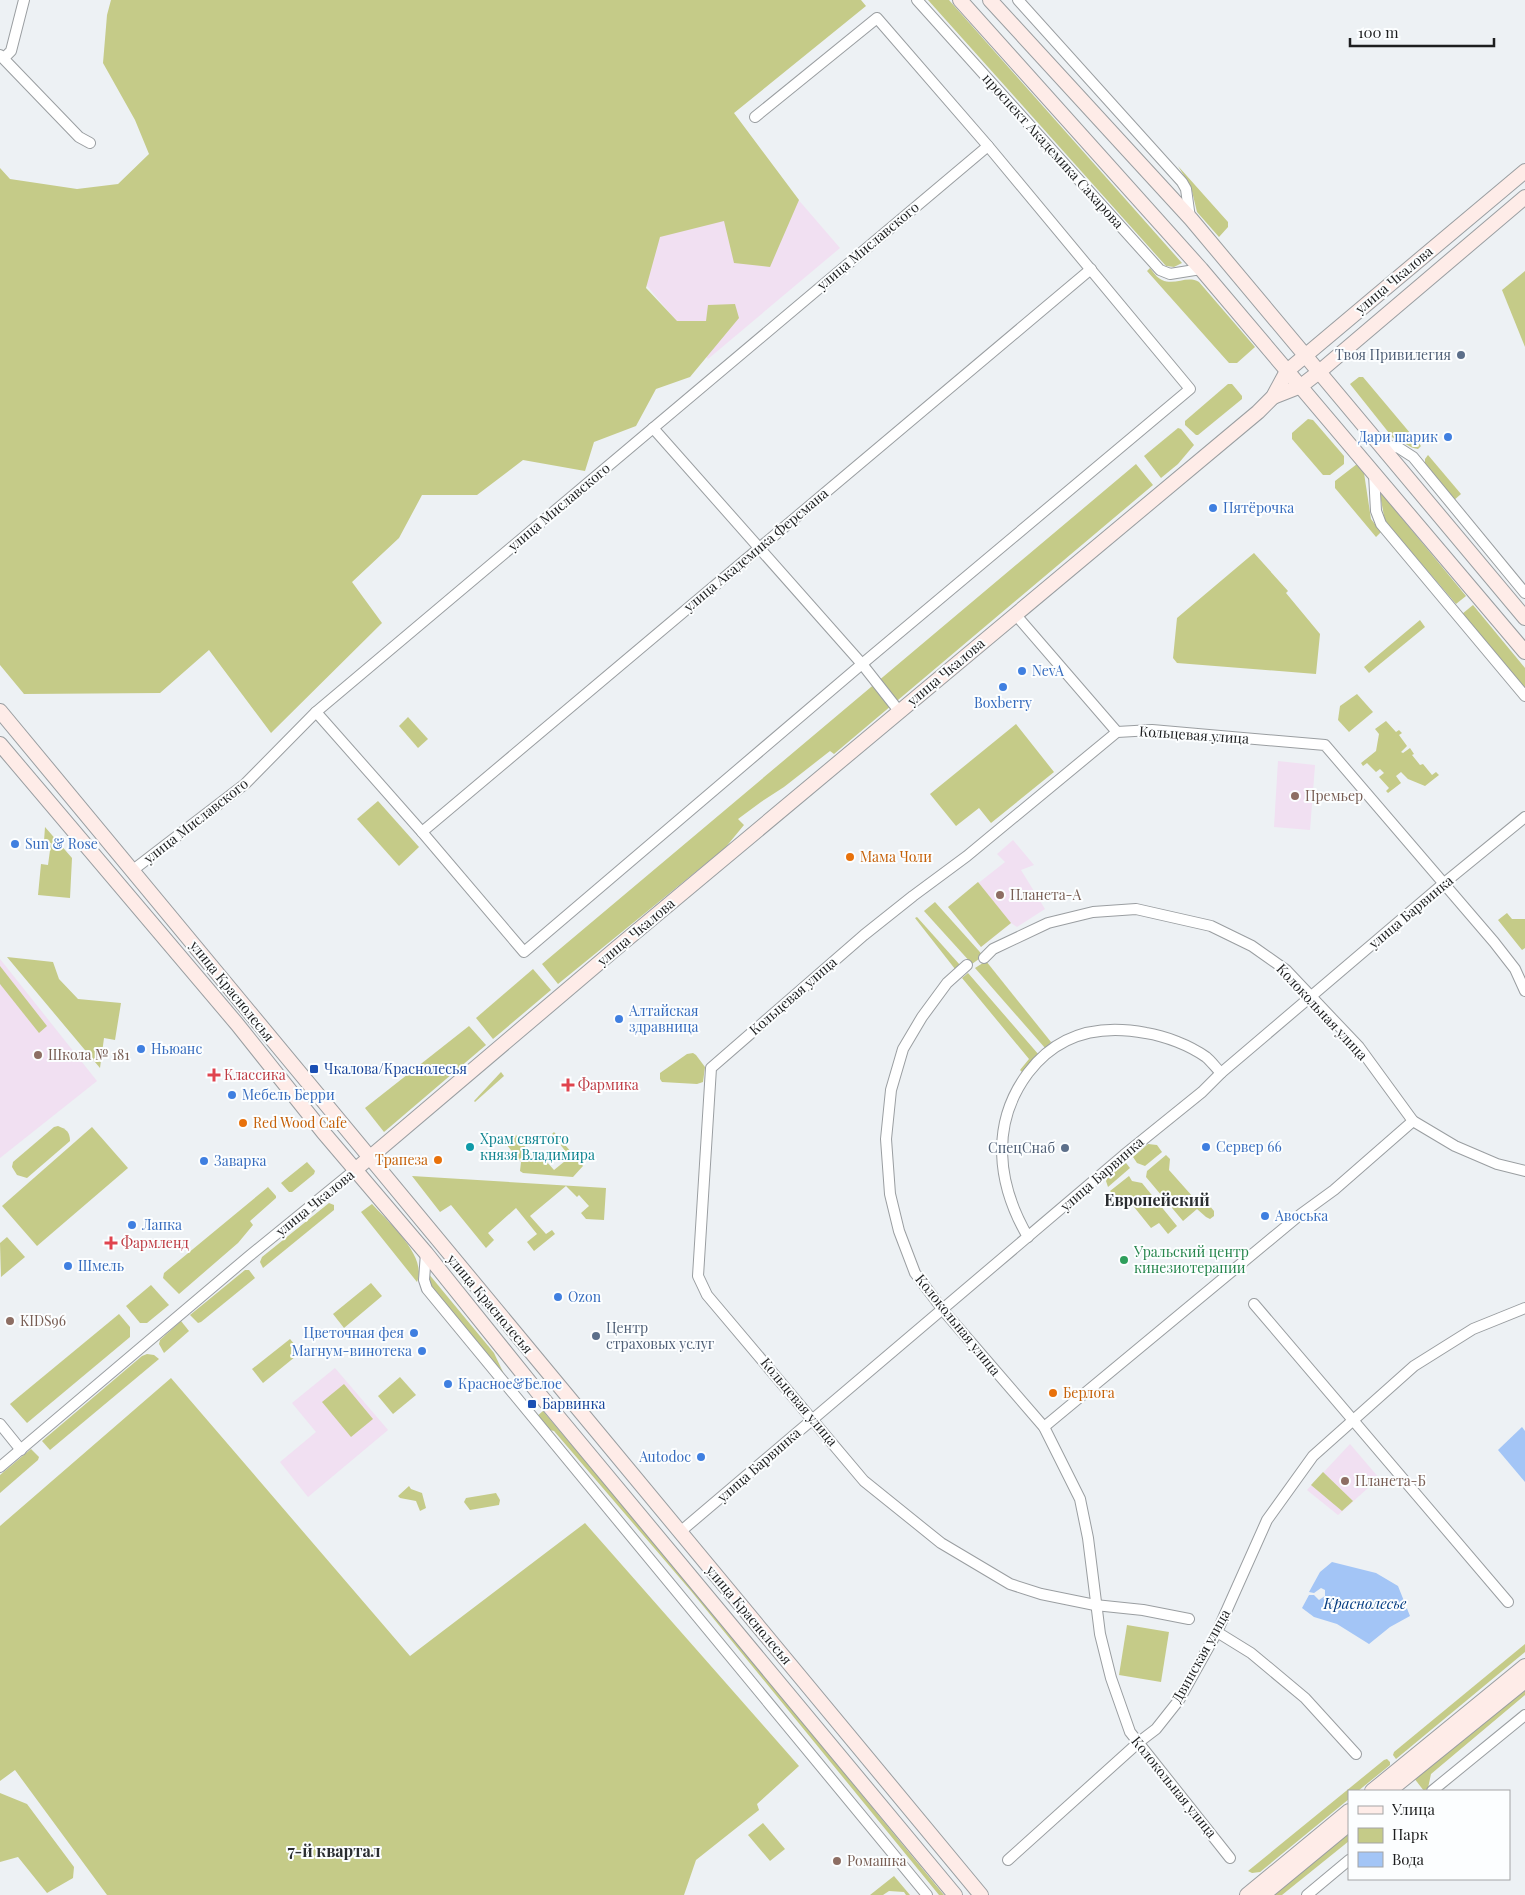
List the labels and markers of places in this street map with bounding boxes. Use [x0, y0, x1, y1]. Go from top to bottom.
place label: Твоя Привилегия [1335, 345, 1451, 364]
marker: Твоя Привилегия [1455, 349, 1467, 361]
place label: Дари шарик [1358, 427, 1438, 446]
marker: Дари шарик [1442, 431, 1454, 443]
place label: Пятёрочка [1223, 498, 1294, 517]
marker: Пятёрочка [1207, 502, 1219, 514]
place label: NevA [1032, 661, 1064, 680]
marker: NevA [1016, 665, 1028, 677]
marker: Boxberry [997, 681, 1009, 693]
place label: Boxberry [974, 693, 1032, 712]
place label: Премьер [1305, 786, 1363, 805]
marker: Премьер [1289, 790, 1301, 802]
place label: Sun & Rose [25, 834, 98, 853]
marker: Sun & Rose [9, 838, 21, 850]
place label: Мама Чоли [860, 847, 932, 866]
marker: Мама Чоли [844, 851, 856, 863]
place label: Планета-А [1010, 885, 1082, 904]
marker: Планета-А [994, 889, 1006, 901]
place label: Алтайская здравница [628, 1001, 699, 1036]
marker: Алтайская здравница [613, 1013, 625, 1025]
place label: Ньюанс [151, 1039, 202, 1058]
marker: Ньюанс [135, 1043, 147, 1055]
place label: Школа № 181 [48, 1045, 130, 1064]
marker: Школа № 181 [32, 1049, 44, 1061]
place label: Чкалова/Краснолесья [324, 1059, 467, 1078]
marker: Чкалова/Краснолесья [308, 1063, 320, 1075]
place label: Классика [224, 1065, 286, 1084]
marker: Классика [208, 1069, 220, 1081]
place label: Фармика [578, 1075, 639, 1094]
marker: Фармика [562, 1079, 574, 1091]
place label: Мебель Берри [242, 1085, 335, 1104]
marker: Мебель Берри [226, 1089, 238, 1101]
place label: Red Wood Cafe [253, 1113, 347, 1132]
marker: Red Wood Cafe [237, 1117, 249, 1129]
place label: Храм святого князя Владимира [480, 1129, 595, 1164]
place label: Сервер 66 [1216, 1137, 1282, 1156]
place label: СпецСнаб [988, 1138, 1055, 1157]
marker: Храм святого князя Владимира [464, 1141, 476, 1153]
marker: Сервер 66 [1200, 1141, 1212, 1153]
marker: СпецСнаб [1059, 1142, 1071, 1154]
place label: Трапеза [375, 1150, 428, 1169]
place label: Заварка [214, 1151, 266, 1170]
marker: Трапеза [432, 1154, 444, 1166]
marker: Заварка [198, 1155, 210, 1167]
place label: Авоська [1274, 1206, 1328, 1225]
marker: Авоська [1259, 1210, 1271, 1222]
place label: Лапка [141, 1215, 182, 1234]
marker: Лапка [126, 1219, 138, 1231]
place label: Фармленд [121, 1233, 189, 1252]
marker: Фармленд [105, 1237, 117, 1249]
place label: Уральский центр кинезиотерапии [1133, 1242, 1249, 1277]
marker: Уральский центр кинезиотерапии [1118, 1254, 1130, 1266]
place label: Шмель [78, 1256, 124, 1275]
marker: Шмель [62, 1260, 74, 1272]
place label: Ozon [568, 1287, 602, 1306]
marker: Ozon [552, 1291, 564, 1303]
place label: KIDS96 [20, 1311, 66, 1330]
marker: KIDS96 [4, 1315, 16, 1327]
place label: Центр страховых услуг [606, 1318, 715, 1353]
place label: Цветочная фея [303, 1323, 404, 1342]
marker: Цветочная фея [408, 1327, 420, 1339]
marker: Центр страховых услуг [590, 1330, 602, 1342]
place label: Магнум-винотека [292, 1341, 412, 1360]
marker: Магнум-винотека [416, 1345, 428, 1357]
place label: Красное&Белое [458, 1374, 562, 1393]
marker: Красное&Белое [442, 1378, 454, 1390]
place label: Берлога [1063, 1383, 1115, 1402]
marker: Берлога [1047, 1387, 1059, 1399]
place label: Барвинка [542, 1394, 605, 1413]
marker: Барвинка [526, 1398, 538, 1410]
place label: Autodoc [638, 1447, 691, 1466]
marker: Autodoc [695, 1451, 707, 1463]
place label: Планета-Б [1355, 1471, 1426, 1490]
marker: Планета-Б [1339, 1475, 1351, 1487]
place label: Ромашка [847, 1851, 906, 1870]
marker: Ромашка [831, 1855, 843, 1867]

